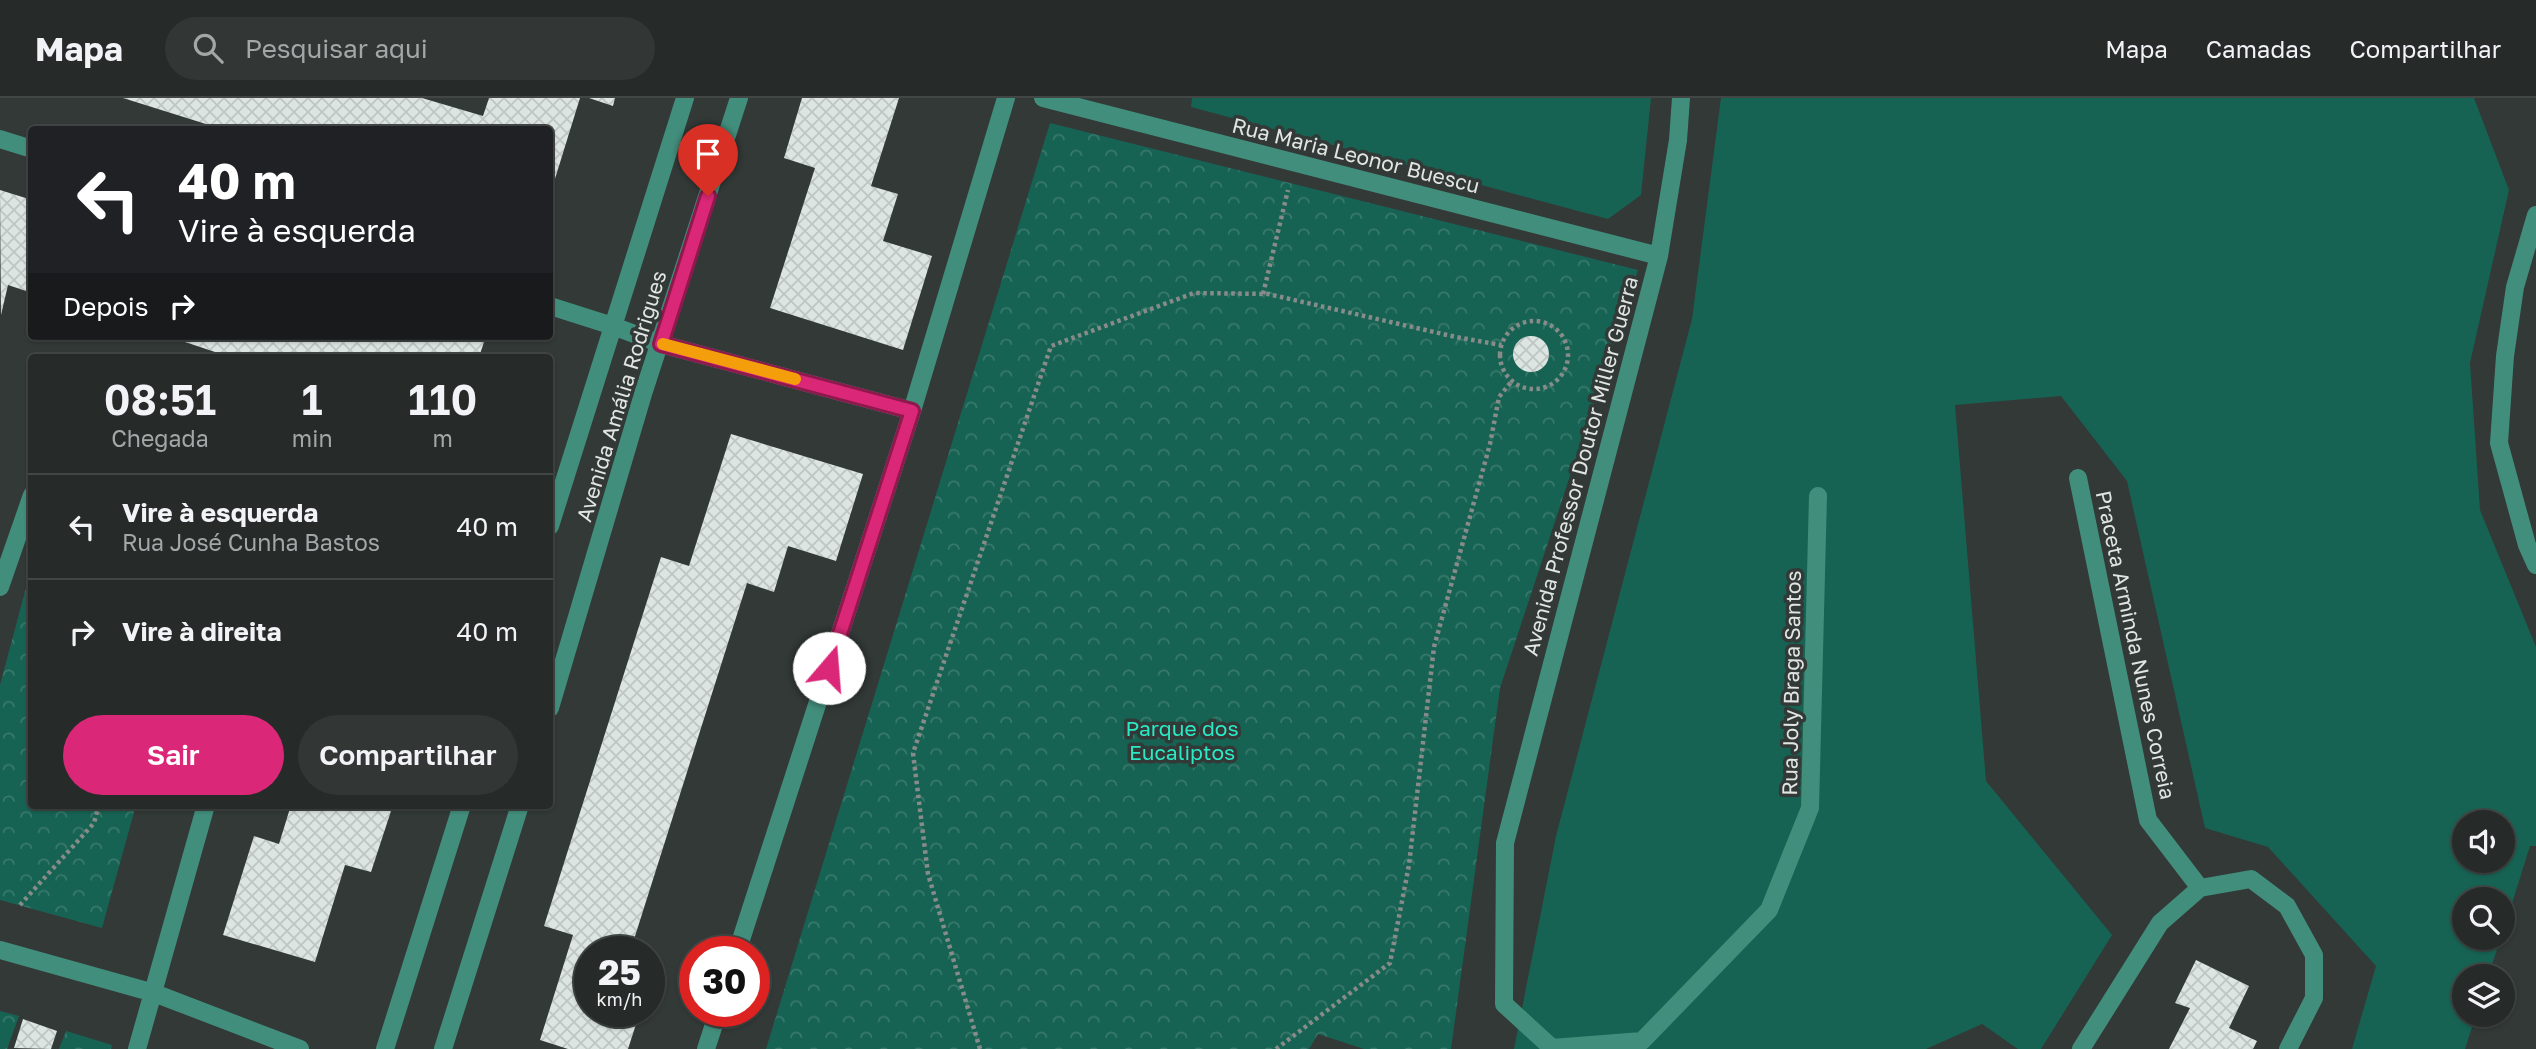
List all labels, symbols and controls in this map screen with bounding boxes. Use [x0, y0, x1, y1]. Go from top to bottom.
search box [165, 17, 655, 80]
text: Mapa [35, 29, 123, 68]
icon: search [189, 29, 227, 67]
text: Pesquisar aqui [245, 33, 428, 64]
text: Mapa [2105, 34, 2168, 63]
text: Camadas [2206, 34, 2311, 63]
text: Compartilhar [2349, 34, 2501, 63]
street label: Rua Maria Leonor Buescu [1229, 112, 1483, 198]
pin [678, 124, 738, 196]
icon: arrive [689, 135, 727, 173]
text: 40 m [178, 151, 296, 210]
icon: left [63, 154, 154, 245]
text: Vire à esquerda [178, 211, 416, 249]
street label: Avenida Amália Rodrigues [570, 267, 672, 525]
street label: Avenida Professor Doutor Miller Guerra [1517, 273, 1643, 659]
icon: right [163, 287, 201, 325]
text: Depois [63, 291, 149, 322]
text: 08:51 [104, 374, 216, 424]
text: 1 [302, 374, 323, 424]
text: 110 [408, 374, 477, 424]
text: Chegada [111, 424, 209, 452]
text: min [292, 424, 333, 452]
text: m [433, 424, 453, 452]
street label: Praceta Arminda Nunes Correia [2091, 488, 2181, 802]
text: Vire à esquerda [122, 497, 318, 528]
icon: left [63, 508, 101, 546]
text: 40 m [457, 511, 518, 542]
text: Rua José Cunha Bastos [122, 528, 380, 556]
street label: Rua Joly Braga Santos [1776, 570, 1806, 796]
icon: right [63, 613, 101, 651]
text: Vire à direita [122, 616, 282, 647]
text: 40 m [457, 616, 518, 647]
position arrow [792, 631, 866, 705]
button: Sair [63, 715, 284, 795]
button: Compartilhar [298, 715, 518, 795]
park label: Parque dos Eucaliptos [1125, 715, 1239, 765]
map controls [2452, 810, 2515, 1027]
button: sound [2452, 810, 2515, 873]
button: search [2452, 887, 2515, 950]
speed limit sign: 30 [679, 936, 770, 1027]
text: 25 [598, 951, 641, 993]
button: layers [2452, 964, 2515, 1027]
text: km/h [597, 988, 642, 1010]

